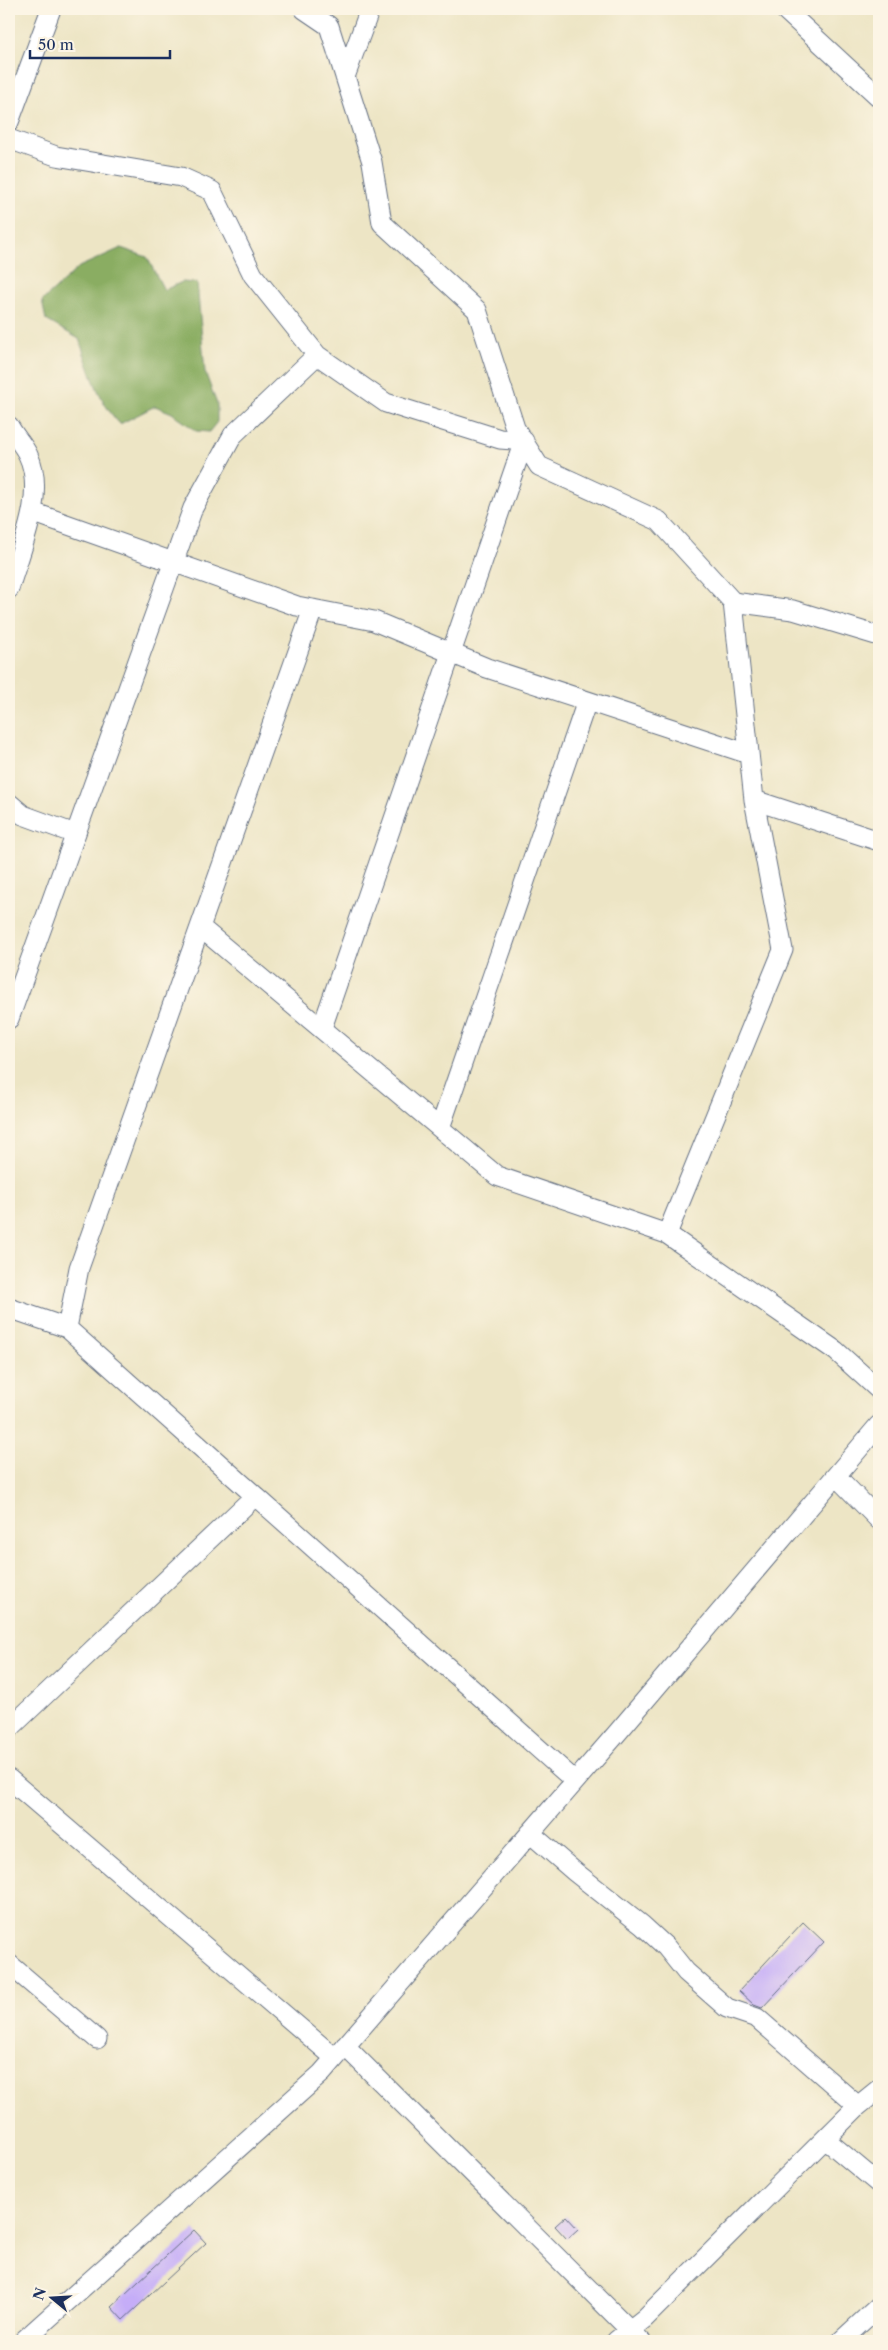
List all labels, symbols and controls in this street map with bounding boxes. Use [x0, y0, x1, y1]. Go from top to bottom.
scale bar [30, 28, 170, 60]
text: 50 m [38, 35, 74, 54]
north arrow [28, 2272, 78, 2322]
text: N [29, 2285, 50, 2303]

